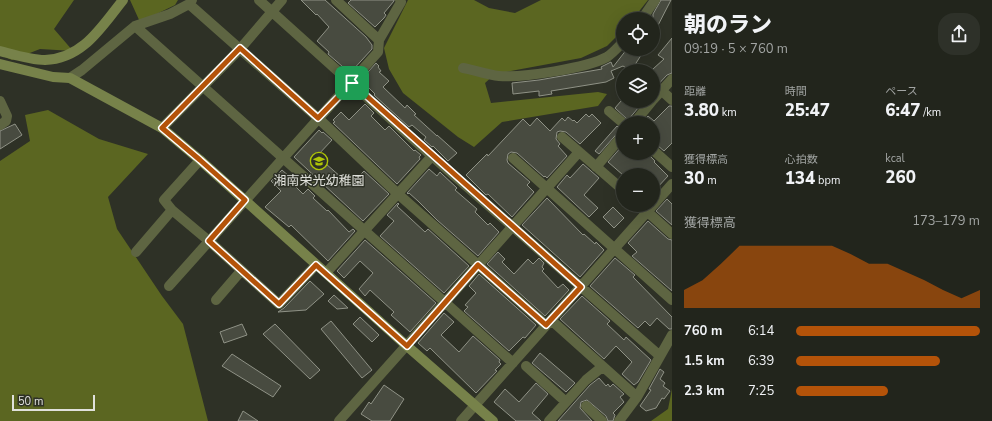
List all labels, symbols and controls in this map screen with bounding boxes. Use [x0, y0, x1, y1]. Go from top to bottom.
text: 朝のラン [684, 10, 772, 40]
map controls [616, 12, 660, 212]
button: locate [616, 12, 660, 56]
button: share [938, 13, 980, 55]
text: 09:19 · 5 × 760 m [684, 40, 788, 58]
button: layers [616, 64, 660, 108]
pin [335, 66, 369, 100]
icon: arrive [341, 72, 363, 94]
text: 距離 [684, 84, 706, 99]
text: 時間 [785, 84, 807, 99]
text: ペース [885, 84, 918, 99]
text: 3.80 [684, 99, 719, 122]
text: 25:47 [785, 99, 830, 122]
text: 6:47 [885, 99, 920, 122]
text: km [719, 105, 737, 120]
text: /km [920, 105, 941, 120]
button: + [616, 116, 660, 160]
school or university icon: 湘南栄光幼稚園 [309, 151, 329, 171]
text: kcal [885, 151, 905, 166]
text: 獲得標高 [684, 152, 728, 167]
text: 心拍数 [785, 152, 818, 167]
text: 260 [885, 166, 916, 189]
text: 30 [684, 167, 704, 190]
text: 134 [785, 167, 815, 190]
button: − [616, 168, 660, 212]
place label: 湘南栄光幼稚園 [273, 172, 365, 190]
text: m [704, 173, 717, 188]
text: bpm [815, 173, 840, 188]
text: 173–179 m [912, 212, 980, 230]
text: 獲得標高 [684, 214, 736, 232]
text: 760 m [684, 322, 722, 340]
text: 6:14 [748, 322, 774, 340]
text: 1.5 km [684, 352, 725, 370]
text: 6:39 [748, 352, 774, 370]
text: 2.3 km [684, 382, 725, 400]
text: 7:25 [748, 382, 774, 400]
scale bar [12, 393, 95, 412]
text: 50 m [18, 394, 43, 409]

